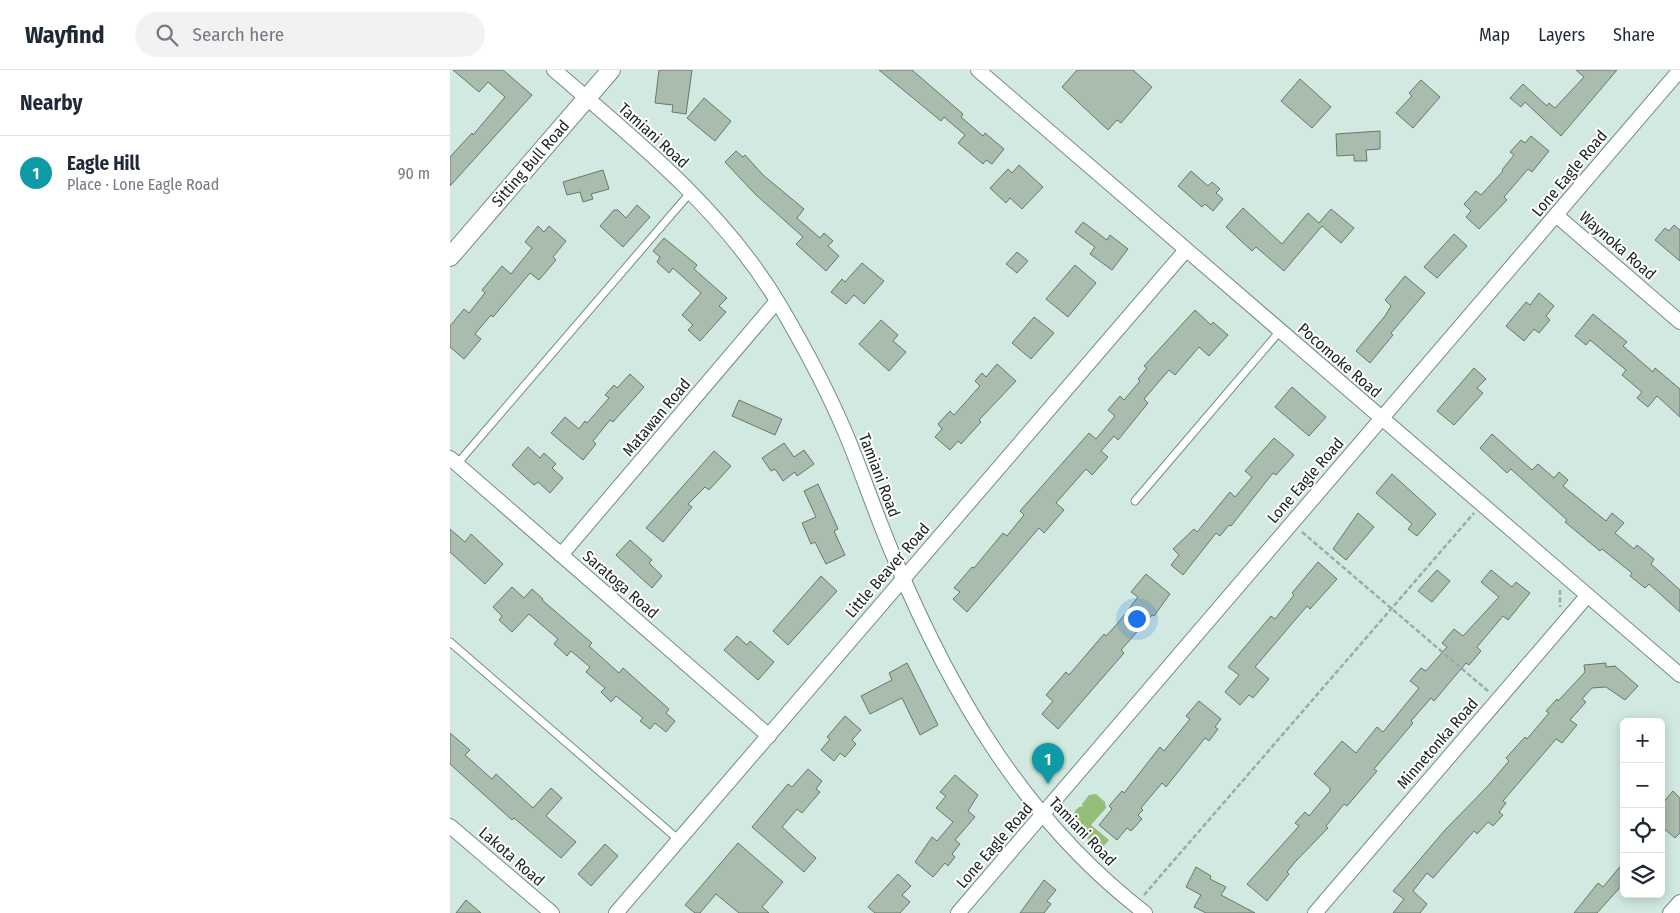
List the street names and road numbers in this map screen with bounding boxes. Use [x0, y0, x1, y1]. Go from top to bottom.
street label: Tamiani Road [615, 99, 693, 172]
street label: Sitting Bull Road [488, 116, 573, 211]
street label: Lone Eagle Road [1528, 126, 1611, 220]
street label: Waynoka Road [1576, 207, 1660, 284]
street label: Pocomoke Road [1294, 319, 1385, 402]
street label: Matawan Road [618, 375, 694, 460]
street label: Tamiani Road [855, 431, 904, 520]
street label: Lone Eagle Road [1263, 434, 1348, 527]
street label: Little Beaver Road [841, 519, 934, 621]
street label: Saratoga Road [579, 546, 662, 622]
street label: Minnetonka Road [1393, 694, 1482, 793]
street label: Tamiani Road [1045, 793, 1120, 870]
street label: Lone Eagle Road [952, 799, 1037, 892]
street label: Lakota Road [475, 823, 548, 890]

